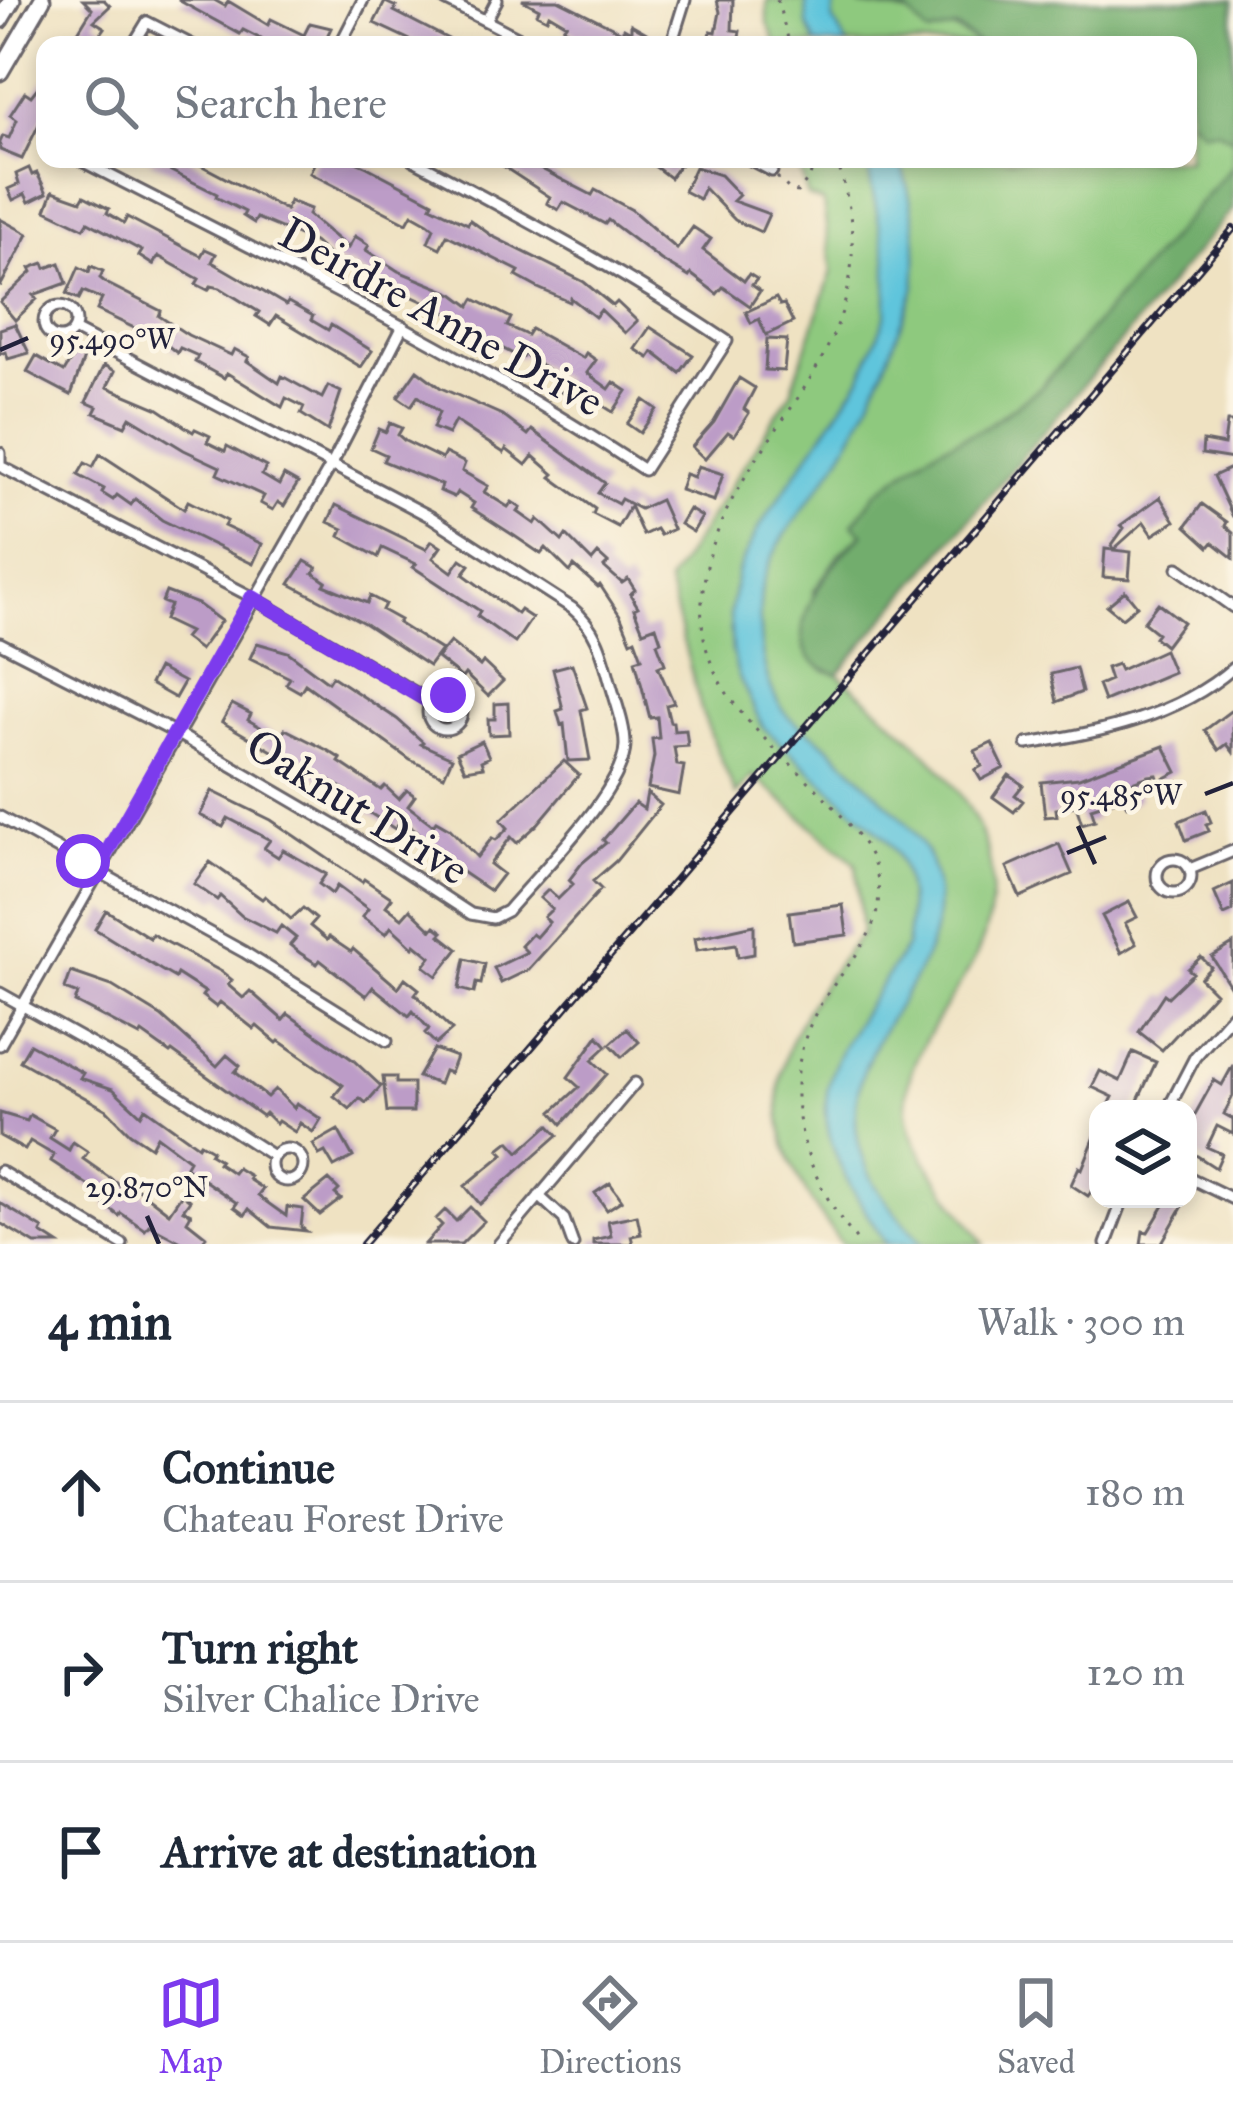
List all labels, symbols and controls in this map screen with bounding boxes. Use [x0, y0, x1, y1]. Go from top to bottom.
search box [36, 36, 1197, 168]
icon: search [78, 69, 144, 135]
text: Search here [174, 75, 387, 130]
street label: Deirdre Anne Drive [270, 205, 614, 428]
text: 95.490°W [49, 321, 176, 358]
route end [421, 668, 475, 722]
street label: Oaknut Drive [236, 716, 479, 897]
text: 95.485°W [1060, 777, 1183, 814]
route start [56, 834, 110, 888]
map controls [1089, 1100, 1197, 1208]
button: layers [1089, 1100, 1197, 1208]
text: 29.870°N [86, 1169, 208, 1206]
text: 4 min [48, 1291, 172, 1353]
text: Walk · 300 m [977, 1298, 1185, 1346]
text: Continue [162, 1440, 335, 1495]
icon: ahead [48, 1459, 114, 1525]
text: 180 m [1085, 1468, 1185, 1516]
text: Chateau Forest Drive [162, 1495, 504, 1543]
text: Turn right [162, 1620, 358, 1675]
icon: right [48, 1639, 114, 1705]
text: 120 m [1086, 1648, 1185, 1696]
text: Silver Chalice Drive [162, 1675, 480, 1723]
icon: arrive [48, 1819, 114, 1885]
text: Arrive at destination [162, 1824, 537, 1879]
tab: Map [158, 1970, 224, 2082]
tab: Directions [539, 1970, 681, 2082]
tab: Saved [997, 1970, 1075, 2082]

